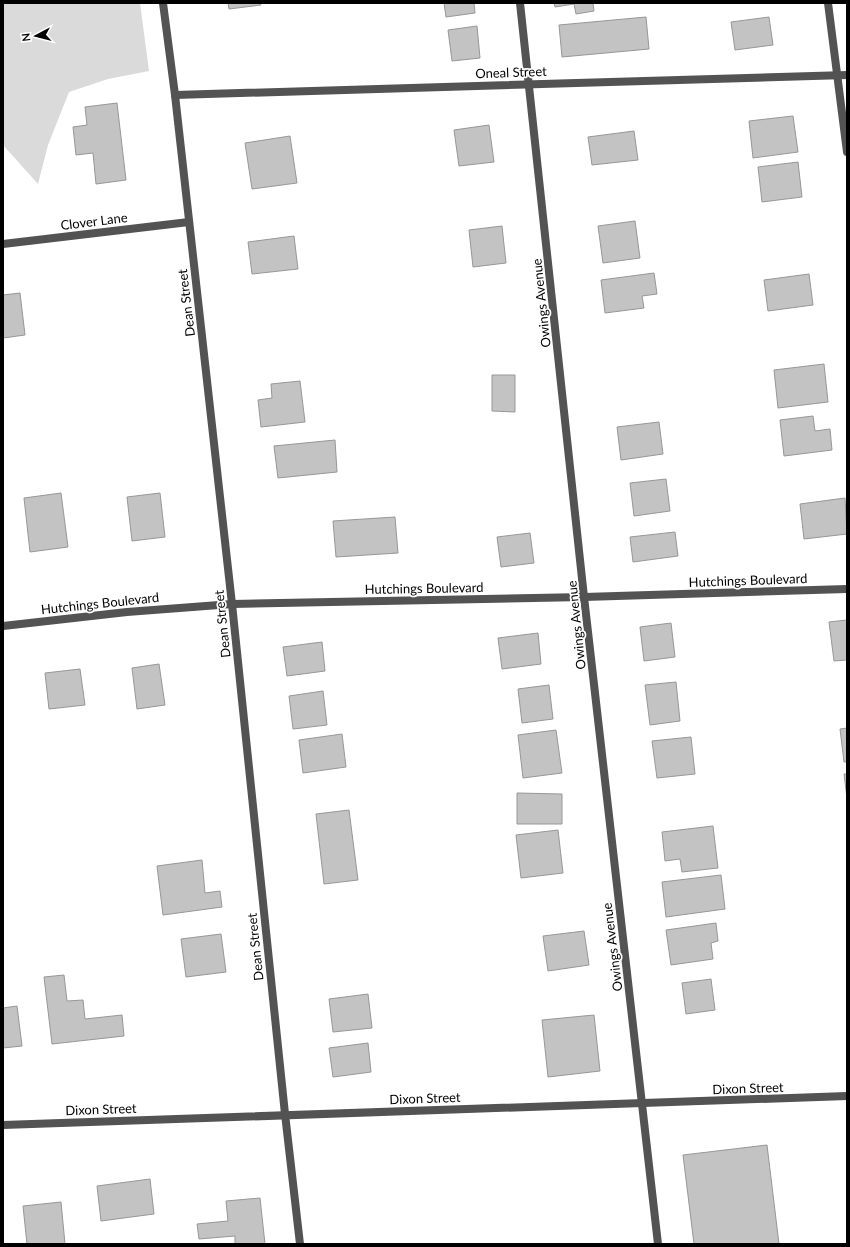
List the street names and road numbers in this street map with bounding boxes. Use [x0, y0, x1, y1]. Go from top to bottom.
street label: Oneal Street [475, 63, 547, 81]
street label: Clover Lane [60, 209, 129, 233]
street label: Owings Avenue [528, 258, 554, 348]
street label: Dean Street [174, 268, 198, 338]
street label: Hutchings Boulevard [688, 570, 808, 590]
street label: Hutchings Boulevard [364, 579, 484, 597]
street label: Owings Avenue [563, 580, 589, 670]
street label: Hutchings Boulevard [40, 589, 160, 617]
street label: Dean Street [210, 589, 234, 659]
street label: Owings Avenue [599, 902, 625, 992]
street label: Dean Street [243, 912, 267, 982]
street label: Dixon Street [712, 1079, 784, 1097]
street label: Dixon Street [389, 1089, 461, 1107]
street label: Dixon Street [65, 1100, 137, 1118]

